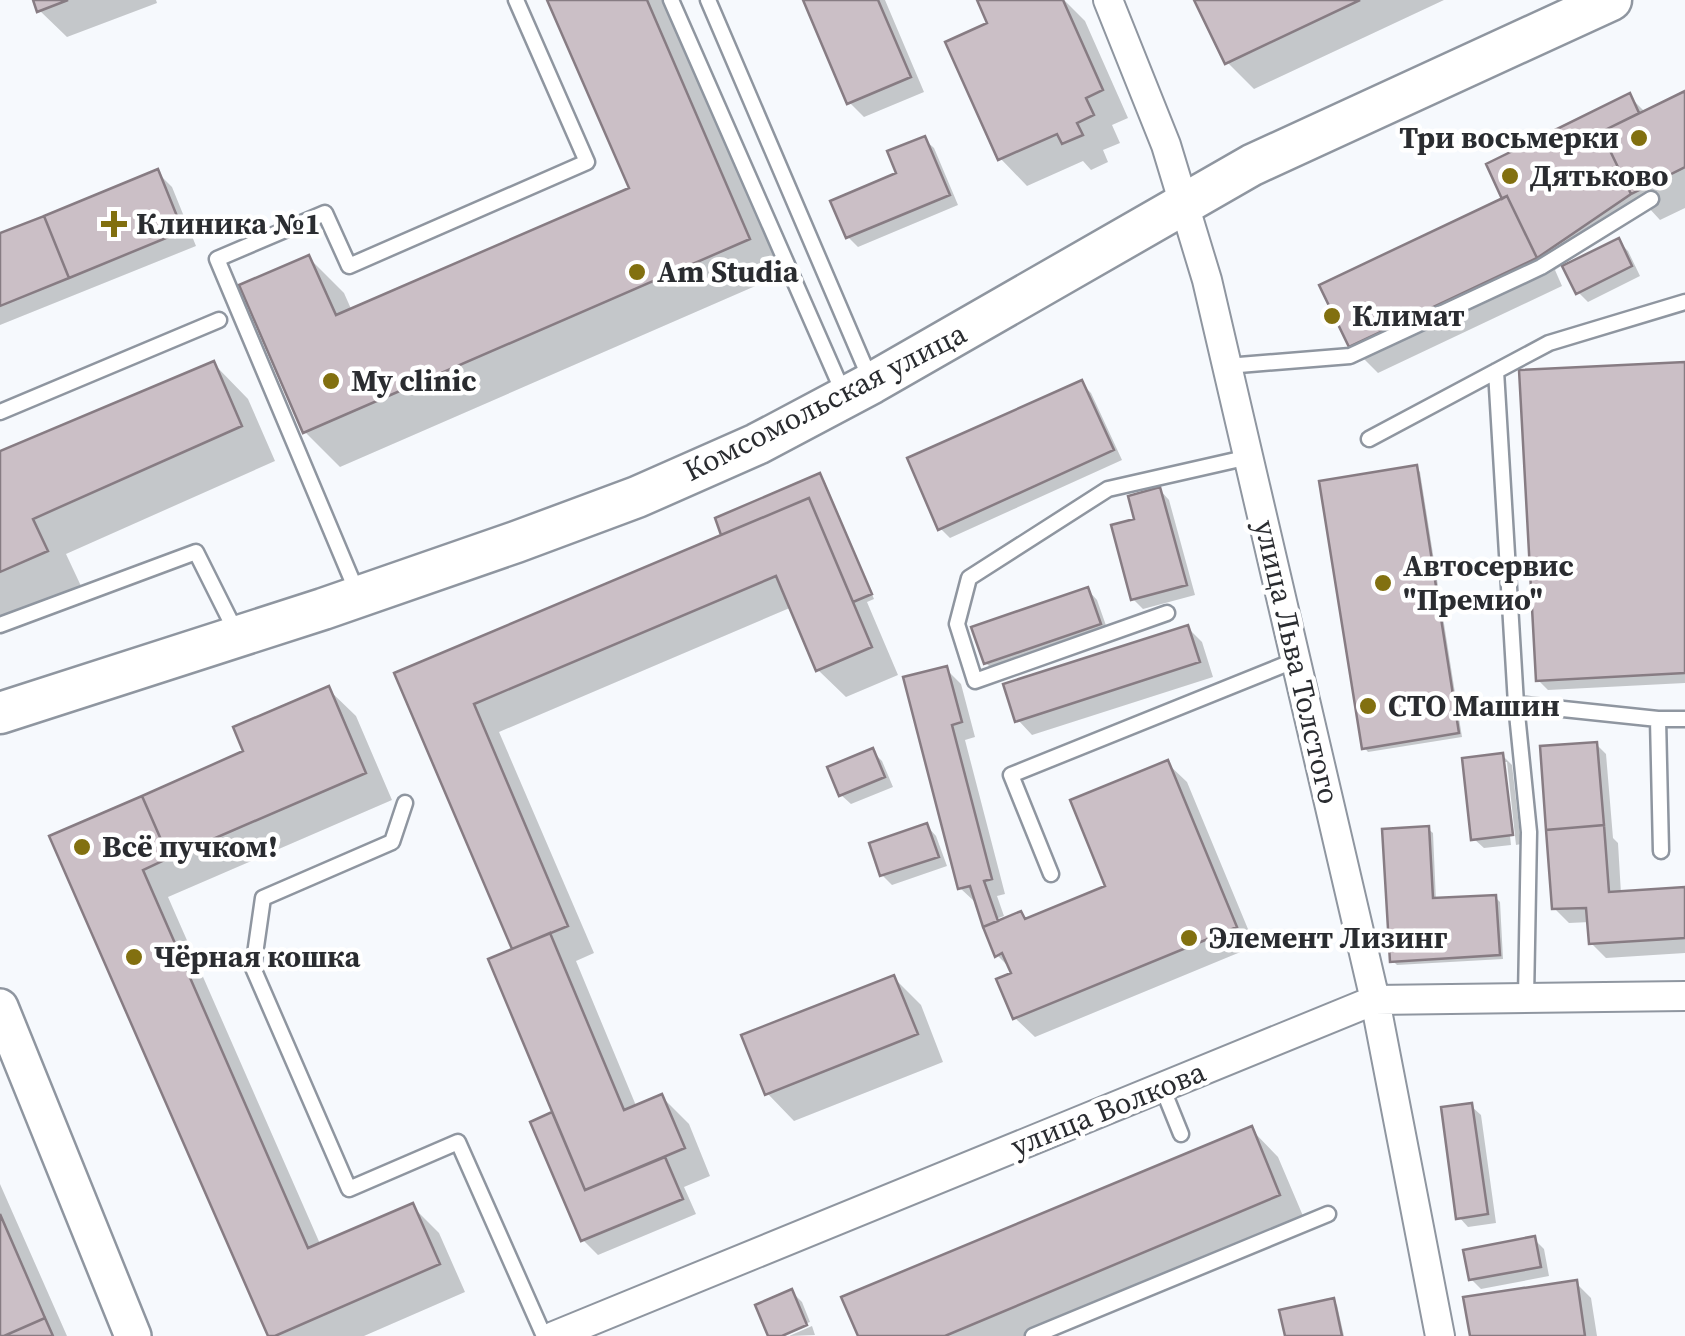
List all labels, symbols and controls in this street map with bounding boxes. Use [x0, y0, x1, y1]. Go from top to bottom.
place label: Три восьмерки [1399, 117, 1619, 158]
marker: Три восьмерки [1628, 127, 1650, 149]
place label: Дятьково [1530, 155, 1668, 196]
marker: Дятьково [1499, 165, 1521, 187]
place label: Клиника №1 [136, 203, 321, 244]
marker: Клиника №1 [101, 211, 127, 237]
place label: Am Studia [657, 251, 800, 292]
marker: Am Studia [626, 261, 648, 283]
place label: Климат [1352, 295, 1465, 336]
marker: Климат [1321, 305, 1343, 327]
street label: Комсомольская улица [676, 312, 974, 491]
place label: My clinic [351, 360, 477, 401]
marker: My clinic [320, 370, 342, 392]
street label: улица Льва Толстого [1245, 516, 1350, 808]
place label: Автосервис "Премио" [1403, 545, 1574, 620]
marker: Автосервис "Премио" [1372, 572, 1394, 594]
place label: СТО Машин [1388, 685, 1560, 726]
marker: СТО Машин [1357, 695, 1379, 717]
place label: Всё пучком! [102, 826, 278, 867]
marker: Всё пучком! [71, 836, 93, 858]
place label: Элемент Лизинг [1209, 917, 1448, 958]
marker: Элемент Лизинг [1178, 927, 1200, 949]
place label: Чёрная кошка [154, 936, 362, 977]
marker: Чёрная кошка [123, 946, 145, 968]
street label: улица Волкова [1004, 1051, 1212, 1166]

